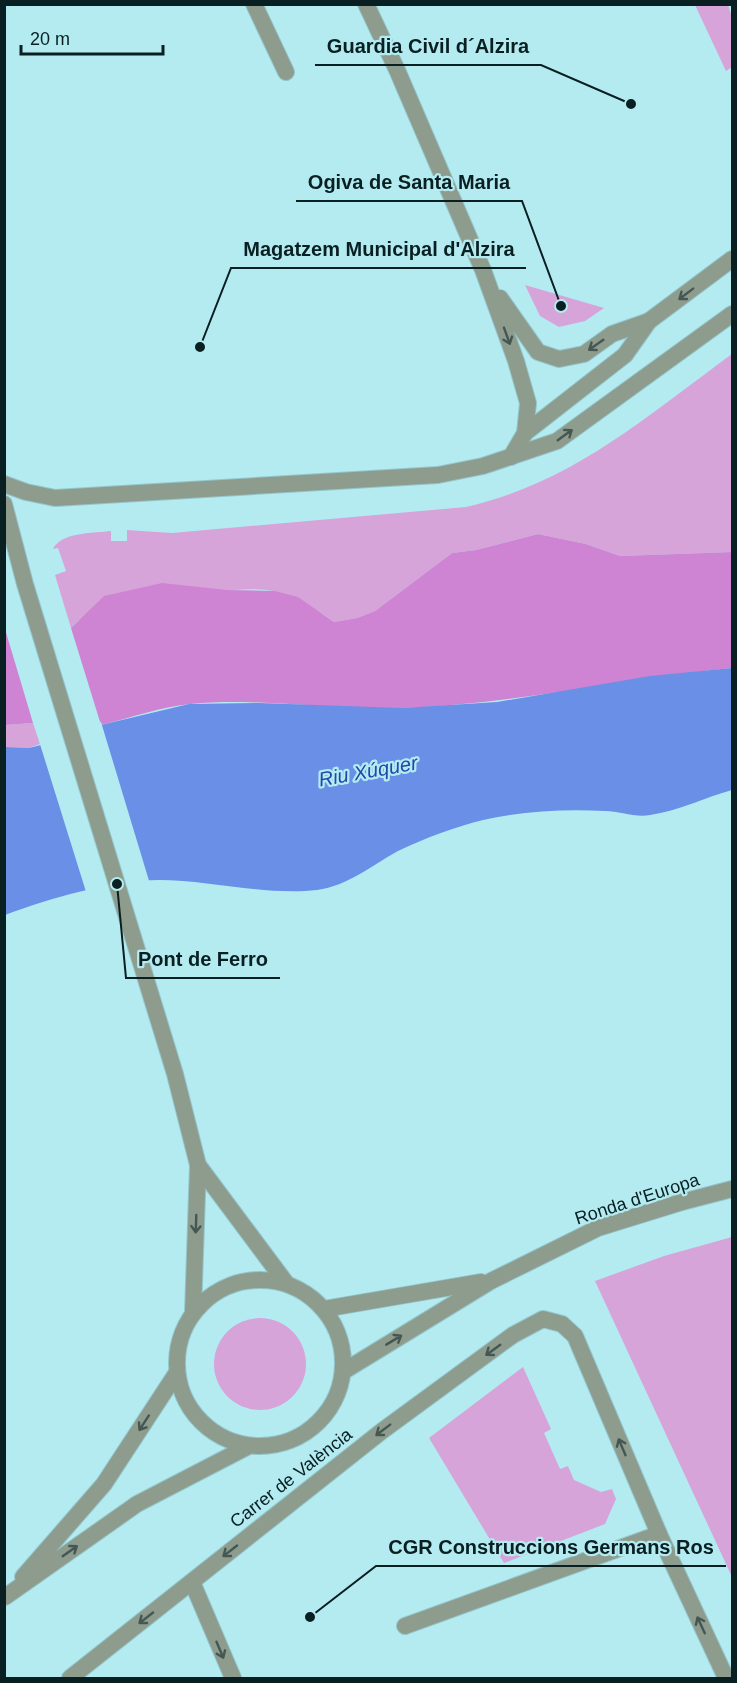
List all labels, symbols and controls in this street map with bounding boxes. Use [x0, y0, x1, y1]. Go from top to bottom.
scale bar [21, 18, 164, 56]
callout: Guardia Civil d´Alzira [315, 27, 541, 65]
text: 20 m [30, 29, 70, 49]
text: Guardia Civil d´Alzira [327, 35, 530, 57]
callout: Ogiva de Santa Maria [296, 163, 522, 201]
text: Ogiva de Santa Maria [308, 171, 511, 193]
callout: Magatzem Municipal d'Alzira [231, 230, 526, 268]
text: Magatzem Municipal d'Alzira [243, 238, 516, 260]
one-way arrow [678, 287, 694, 300]
one-way arrow [502, 326, 513, 344]
one-way arrow [589, 339, 605, 351]
one-way arrow [556, 429, 572, 441]
water label: Riu Xúquer [317, 751, 420, 791]
callout: Pont de Ferro [126, 940, 280, 978]
text: Pont de Ferro [138, 948, 268, 970]
street label: Ronda d'Europa [572, 1169, 703, 1229]
one-way arrow [191, 1213, 202, 1233]
one-way arrow [385, 1334, 402, 1346]
one-way arrow [486, 1343, 502, 1356]
one-way arrow [138, 1414, 151, 1431]
street label: Carrer de València [226, 1424, 357, 1532]
one-way arrow [375, 1424, 391, 1437]
one-way arrow [616, 1439, 627, 1457]
callout: CGR Construccions Germans Ros [376, 1528, 726, 1566]
text: CGR Construccions Germans Ros [388, 1536, 714, 1558]
one-way arrow [61, 1545, 77, 1558]
one-way arrow [223, 1545, 239, 1558]
one-way arrow [138, 1612, 154, 1625]
one-way arrow [695, 1617, 707, 1635]
one-way arrow [215, 1640, 227, 1658]

